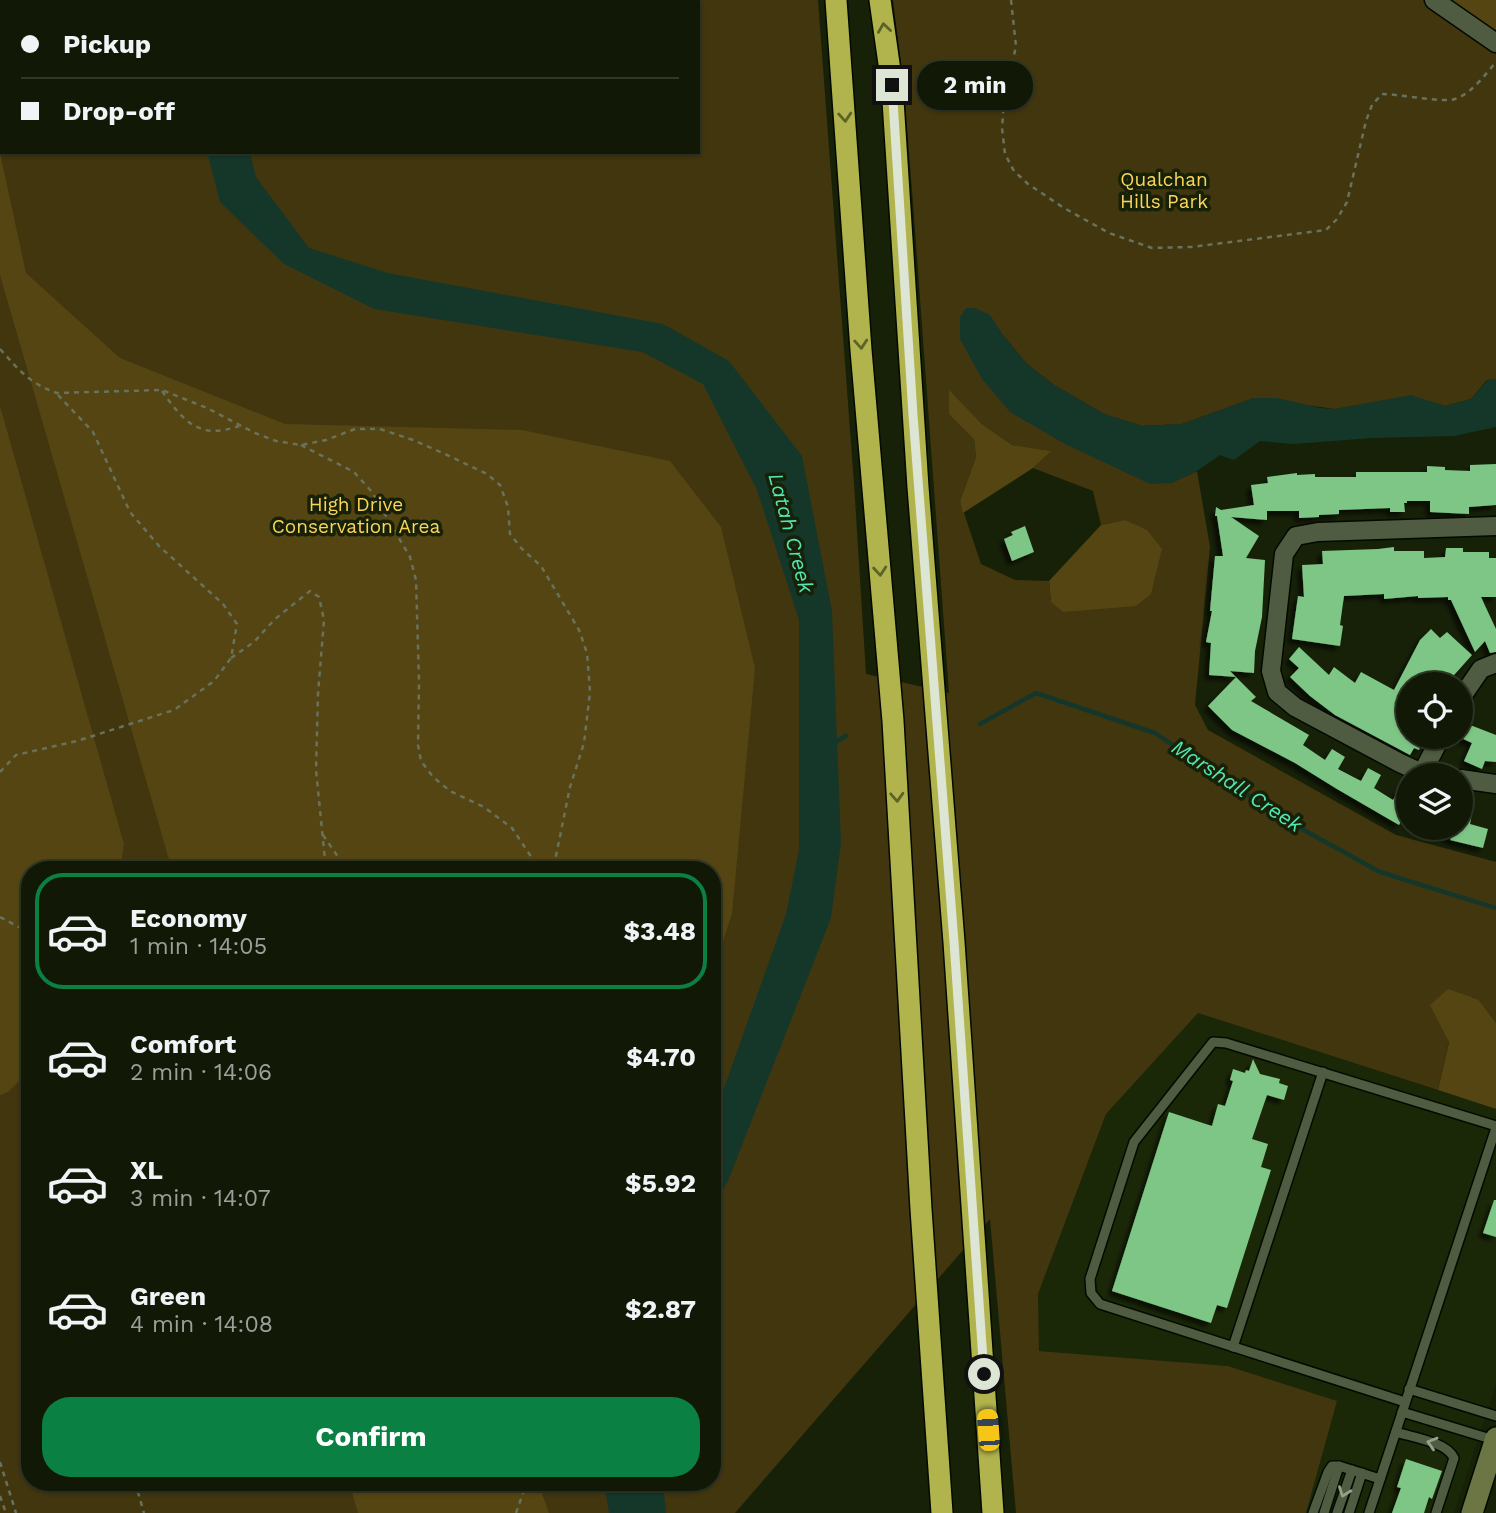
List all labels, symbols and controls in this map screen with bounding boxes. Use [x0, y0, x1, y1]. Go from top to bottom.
one-way arrow [877, 22, 892, 34]
text: Pickup [63, 29, 151, 59]
callout: 2 min [917, 60, 1032, 110]
route end [876, 69, 908, 101]
text: 2 min [944, 72, 1006, 99]
text: Drop-off [63, 96, 175, 126]
one-way arrow [837, 112, 852, 123]
park label: Qualchan Hills Park [1120, 168, 1208, 213]
one-way arrow [853, 339, 868, 350]
water label: Latah Creek [763, 470, 820, 596]
park label: High Drive Conservation Area [272, 493, 441, 538]
one-way arrow [872, 565, 887, 576]
map controls [1396, 672, 1473, 840]
button: locate [1396, 672, 1473, 749]
water label: Marshall Creek [1167, 734, 1308, 837]
button: layers [1396, 763, 1473, 840]
one-way arrow [890, 792, 905, 803]
icon: car [46, 900, 109, 963]
text: Economy [130, 903, 247, 933]
text: $3.48 [623, 916, 696, 946]
text: 1 min · 14:05 [130, 933, 267, 960]
icon: car [46, 1026, 109, 1089]
text: Comfort [130, 1029, 236, 1059]
text: $4.70 [626, 1042, 696, 1072]
text: 2 min · 14:06 [130, 1059, 272, 1086]
icon: car [46, 1152, 109, 1215]
text: XL [130, 1155, 163, 1185]
text: $5.92 [625, 1168, 696, 1198]
text: 3 min · 14:07 [130, 1185, 271, 1212]
icon: car [46, 1278, 109, 1341]
text: Green [130, 1281, 206, 1311]
text: $2.87 [625, 1294, 696, 1324]
text: 4 min · 14:08 [130, 1311, 273, 1338]
route start [968, 1358, 1000, 1390]
button: Confirm [42, 1397, 700, 1477]
car [977, 1408, 1000, 1452]
one-way arrow [1426, 1437, 1438, 1451]
one-way arrow [1339, 1485, 1353, 1497]

